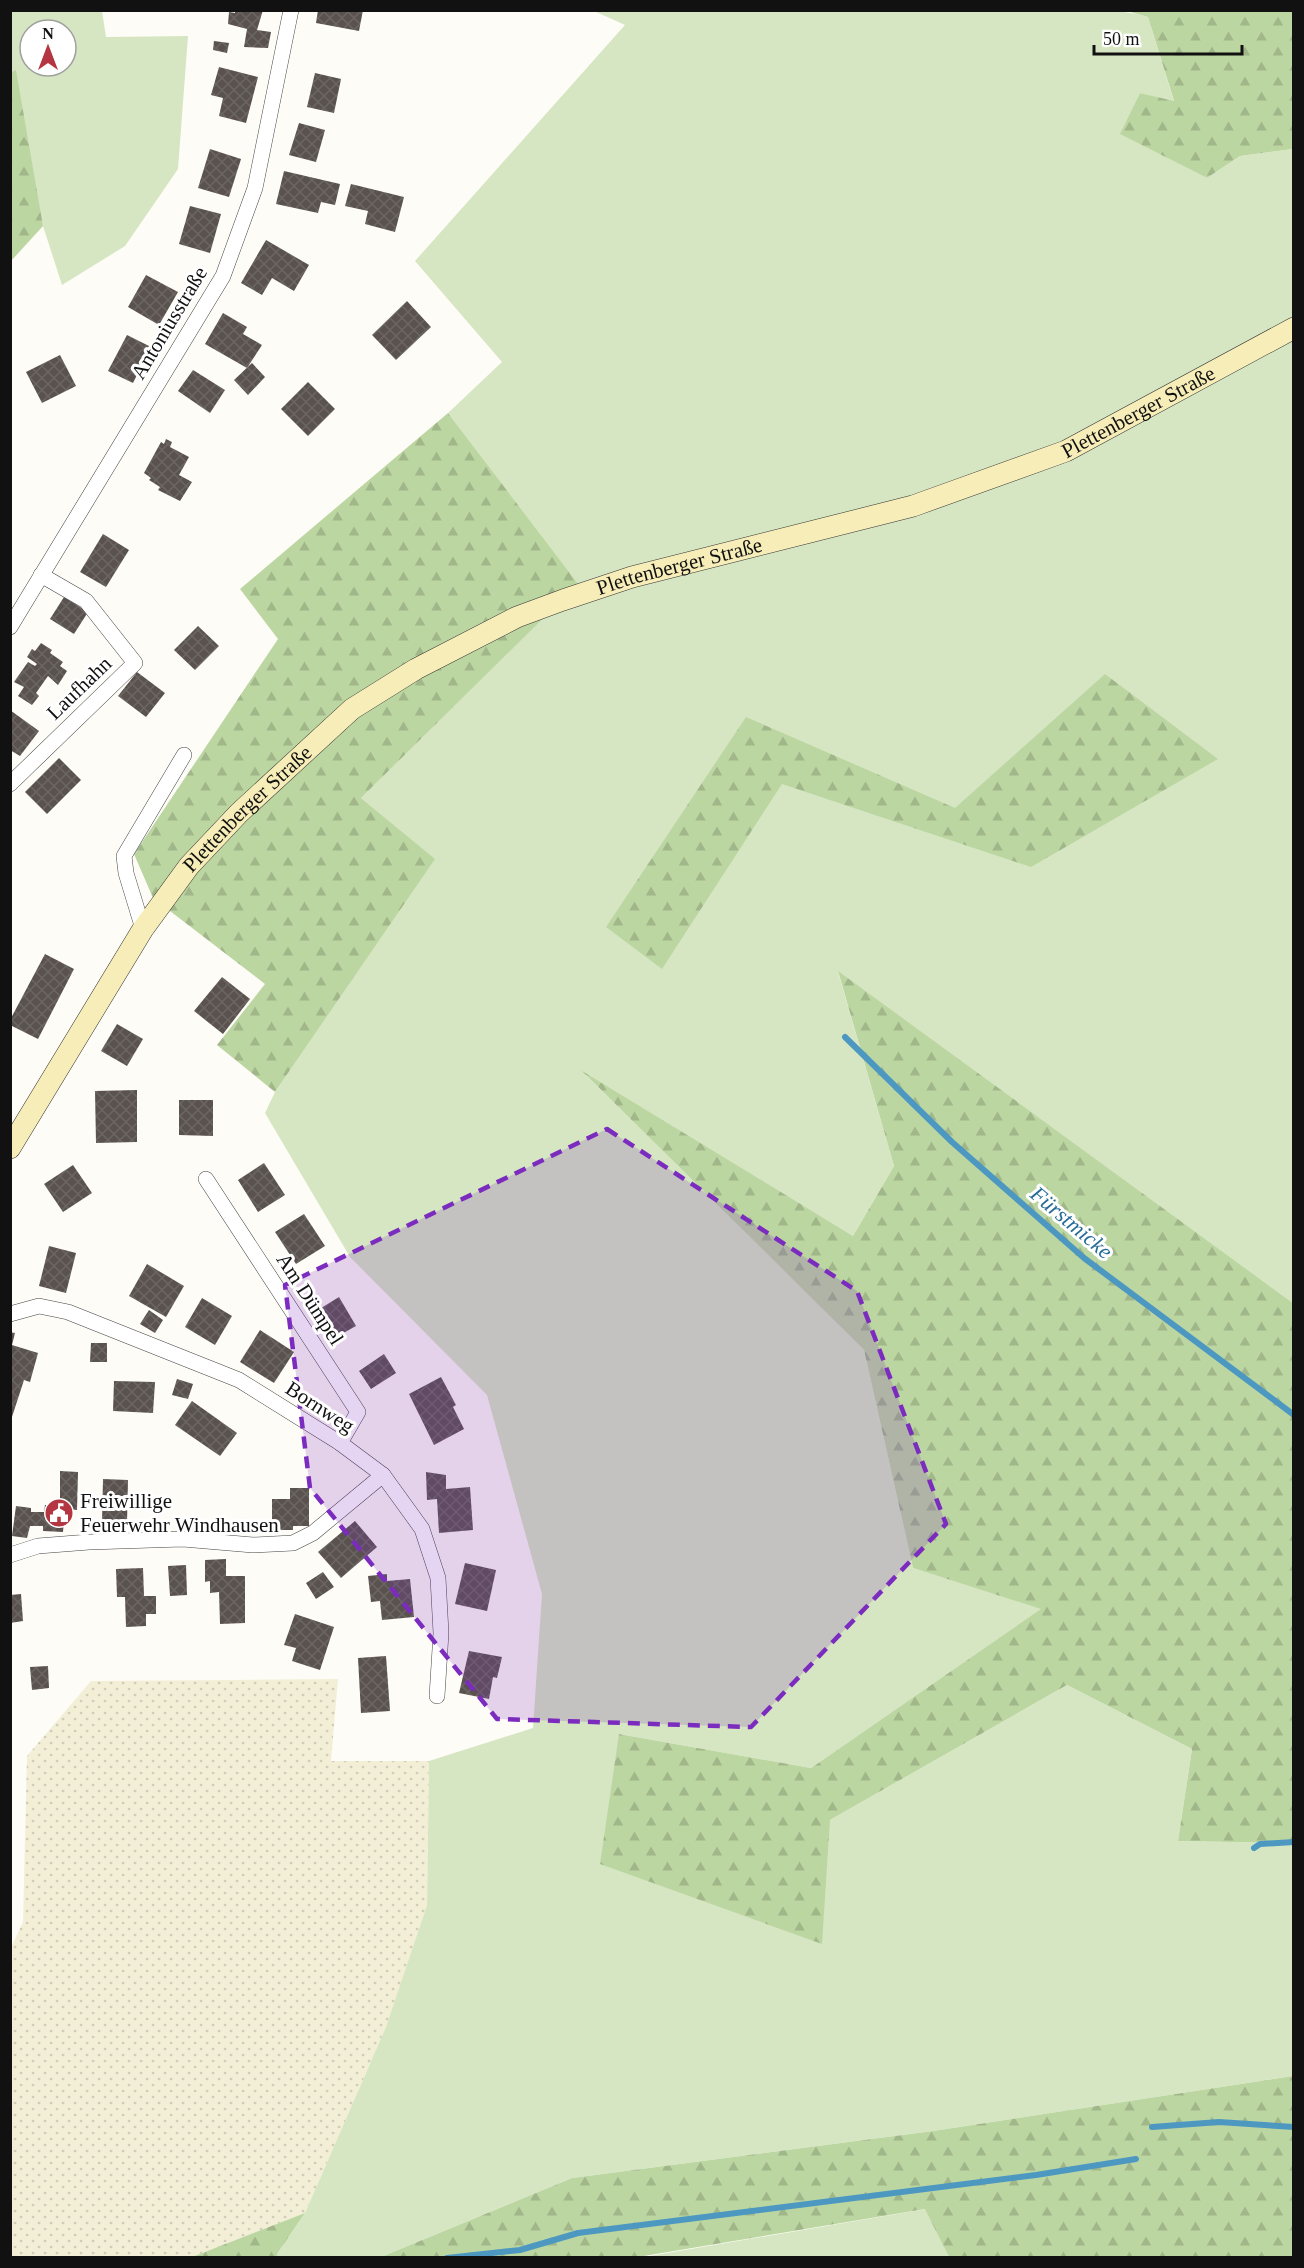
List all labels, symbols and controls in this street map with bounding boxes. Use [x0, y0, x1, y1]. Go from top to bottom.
north arrow [18, 18, 78, 78]
scale bar [1094, 18, 1242, 56]
text: N [42, 25, 54, 42]
text: 50 m [1103, 29, 1140, 49]
street label: Antoniusstraße [126, 262, 212, 384]
street label: Plettenberger Straße [1057, 361, 1219, 463]
street label: Plettenberger Straße [593, 533, 765, 600]
street label: Laufhahn [42, 651, 117, 725]
street label: Plettenberger Straße [178, 740, 316, 877]
water label: Fürstmicke [1025, 1180, 1118, 1264]
street label: Am Dümpel [272, 1249, 349, 1349]
street label: Bornweg [281, 1376, 359, 1438]
place label: Freiwillige Feuerwehr Windhausen [80, 1489, 279, 1537]
public building icon: Freiwillige Feuerwehr Windhausen [43, 1497, 75, 1529]

